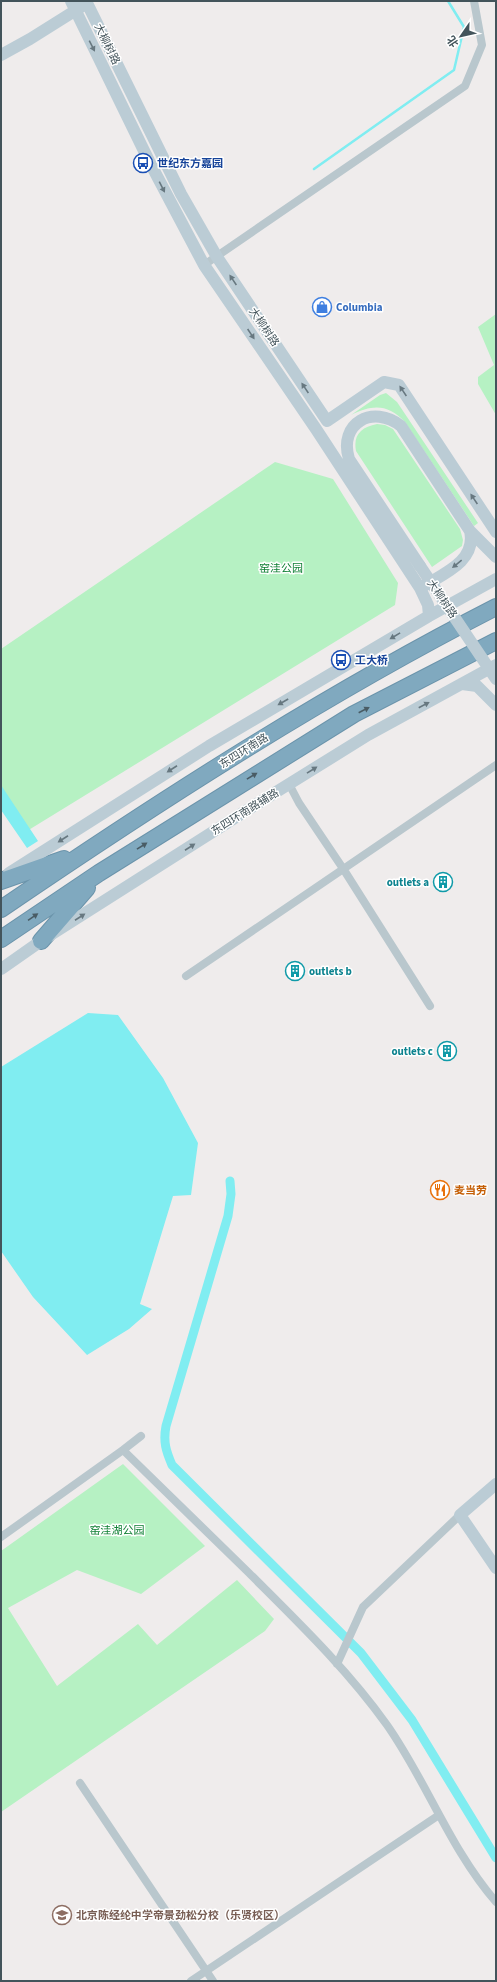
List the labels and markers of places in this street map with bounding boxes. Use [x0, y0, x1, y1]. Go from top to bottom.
bus stop icon: 世纪东方嘉园 [132, 152, 154, 174]
place label: 世纪东方嘉园 [157, 156, 223, 171]
shop icon: Columbia [311, 296, 333, 318]
place label: Columbia [336, 300, 383, 315]
bus stop icon: 工大桥 [330, 649, 352, 671]
place label: 工大桥 [355, 653, 388, 668]
building icon: outlets a [432, 871, 454, 893]
place label: outlets a [387, 875, 429, 890]
building icon: outlets b [284, 960, 306, 982]
place label: outlets b [309, 964, 352, 979]
building icon: outlets c [436, 1040, 458, 1062]
place label: outlets c [391, 1044, 433, 1059]
restaurant icon: 麦当劳 [429, 1179, 451, 1201]
place label: 麦当劳 [454, 1183, 487, 1198]
school or university icon: 北京陈经纶中学帝景劲松分校（乐贤校区） [51, 1904, 73, 1926]
place label: 北京陈经纶中学帝景劲松分校（乐贤校区） [76, 1908, 285, 1923]

